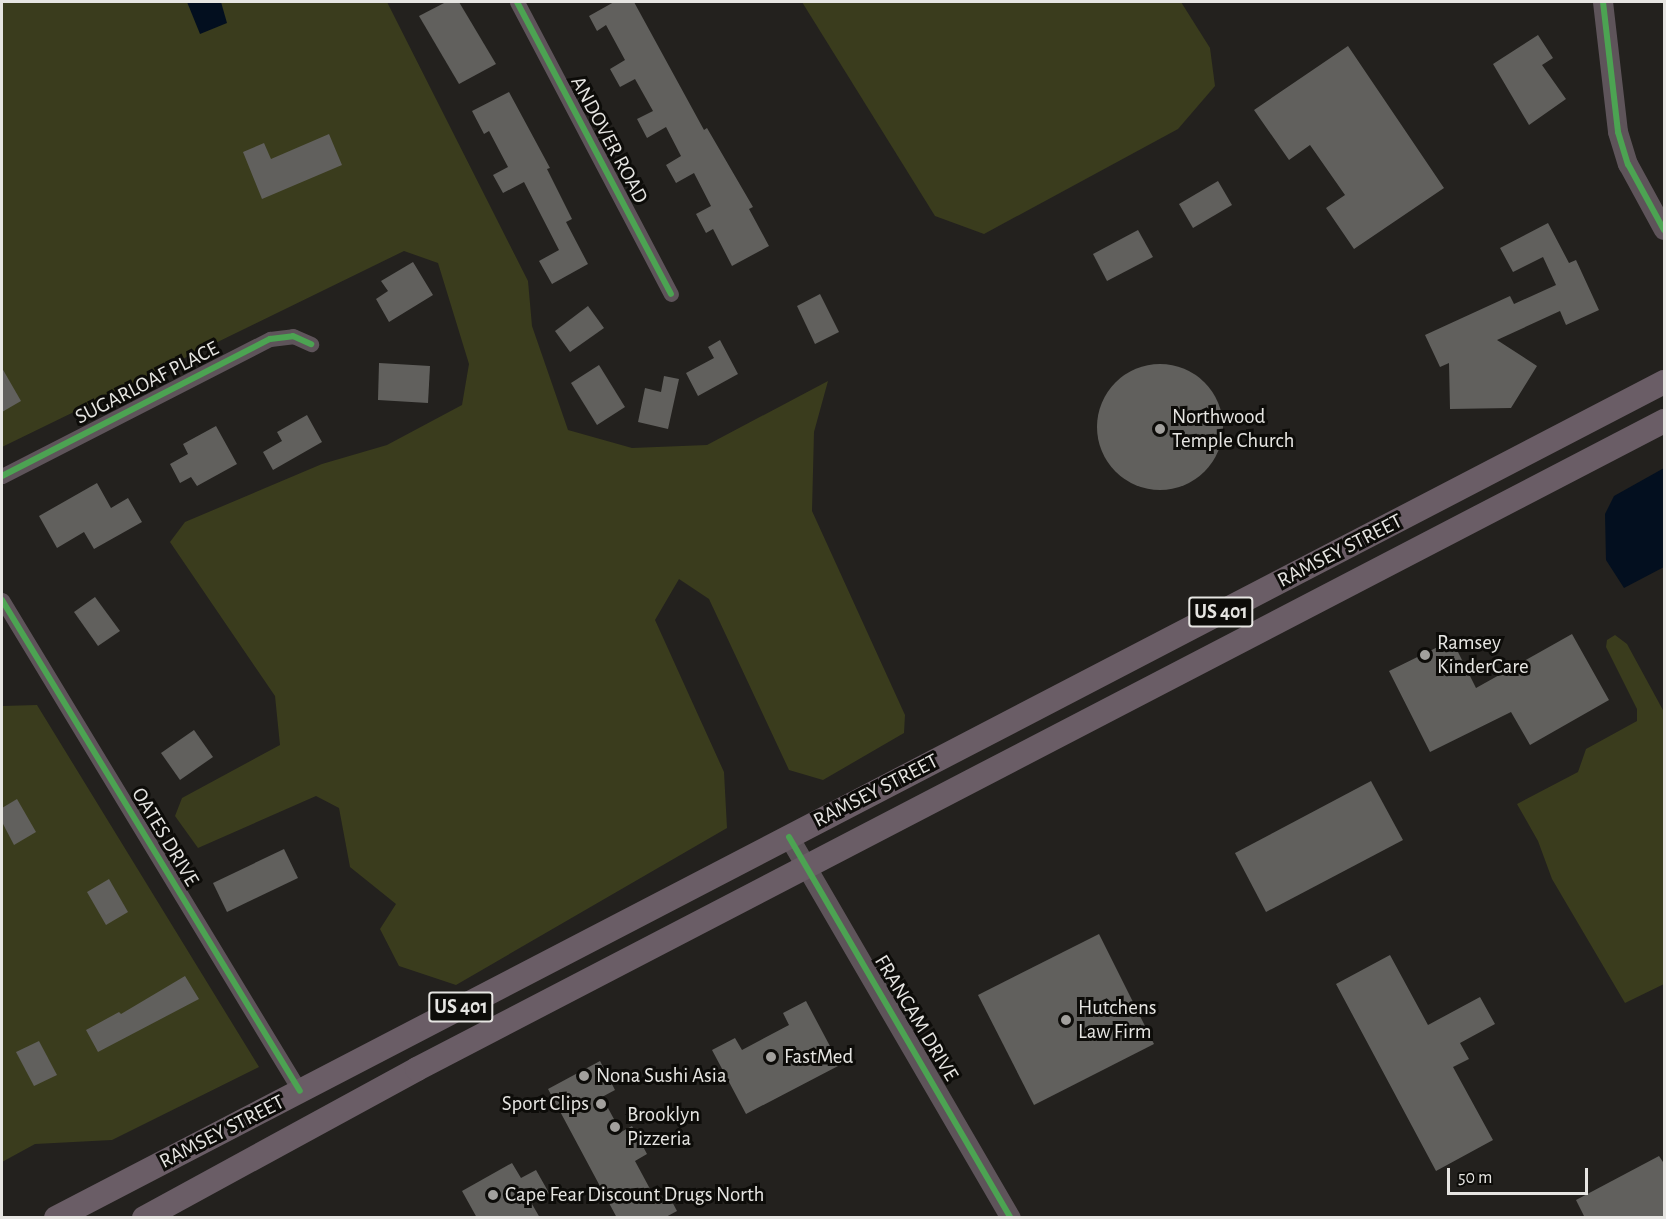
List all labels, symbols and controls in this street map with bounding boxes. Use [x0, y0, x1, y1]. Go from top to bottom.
street label: ANDOVER ROAD [565, 72, 653, 208]
street label: SUGARLOAF PLACE [71, 336, 223, 430]
place label: Northwood Temple Church [1172, 404, 1295, 454]
marker: Northwood Temple Church [1153, 422, 1167, 436]
street label: RAMSEY STREET [1273, 509, 1407, 593]
road number: US 401 [1188, 595, 1254, 629]
place label: Ramsey KinderCare [1437, 630, 1529, 680]
marker: Ramsey KinderCare [1418, 648, 1432, 662]
street label: RAMSEY STREET [809, 749, 943, 833]
street label: OATES DRIVE [126, 783, 204, 891]
street label: FRANCAM DRIVE [869, 950, 963, 1086]
road number: US 401 [428, 990, 494, 1024]
place label: Hutchens Law Firm [1078, 995, 1157, 1045]
marker: Hutchens Law Firm [1059, 1013, 1073, 1027]
place label: FastMed [784, 1044, 853, 1070]
marker: FastMed [762, 1048, 780, 1066]
place label: Nona Sushi Asia [596, 1063, 727, 1089]
marker: Nona Sushi Asia [577, 1069, 591, 1083]
street label: RAMSEY STREET [155, 1090, 289, 1174]
place label: Sport Clips [502, 1091, 589, 1117]
marker: Sport Clips [594, 1097, 608, 1111]
place label: Brooklyn Pizzeria [627, 1102, 700, 1152]
marker: Brooklyn Pizzeria [608, 1120, 622, 1134]
scale bar [1450, 1156, 1591, 1194]
text: 50 m [1458, 1169, 1492, 1187]
place label: Cape Fear Discount Drugs North [505, 1182, 764, 1208]
marker: Cape Fear Discount Drugs North [486, 1188, 500, 1202]

